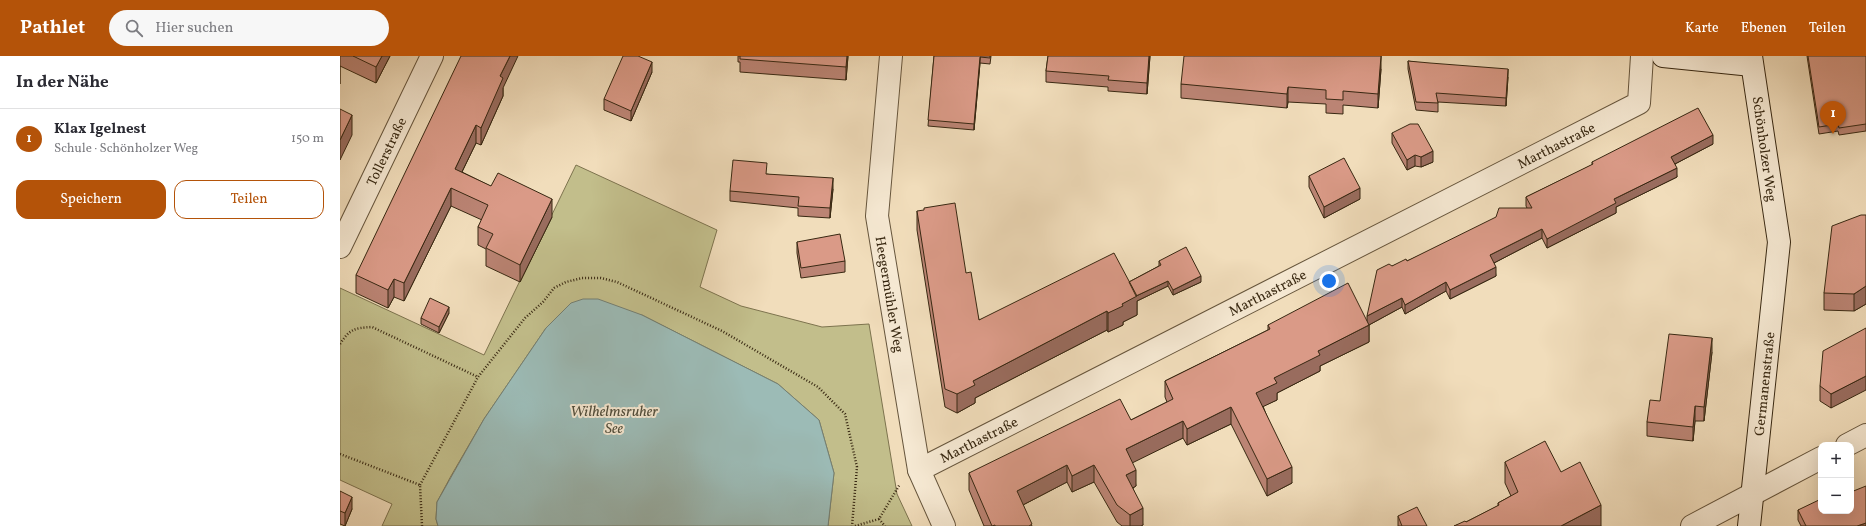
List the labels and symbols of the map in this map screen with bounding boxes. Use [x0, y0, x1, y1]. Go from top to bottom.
street label: Schönholzer Weg [1747, 95, 1780, 203]
pin: 1 [1820, 101, 1846, 134]
street label: Tollerstraße [363, 114, 412, 190]
street label: Marthastraße [1515, 119, 1599, 174]
street label: Heegermühler Weg [869, 235, 907, 354]
street label: Marthastraße [1226, 266, 1311, 322]
your location [1319, 271, 1339, 291]
street label: Germanenstraße [1751, 331, 1780, 437]
water label: Wilhelmsruher See [570, 402, 658, 440]
street label: Marthastraße [937, 413, 1022, 469]

